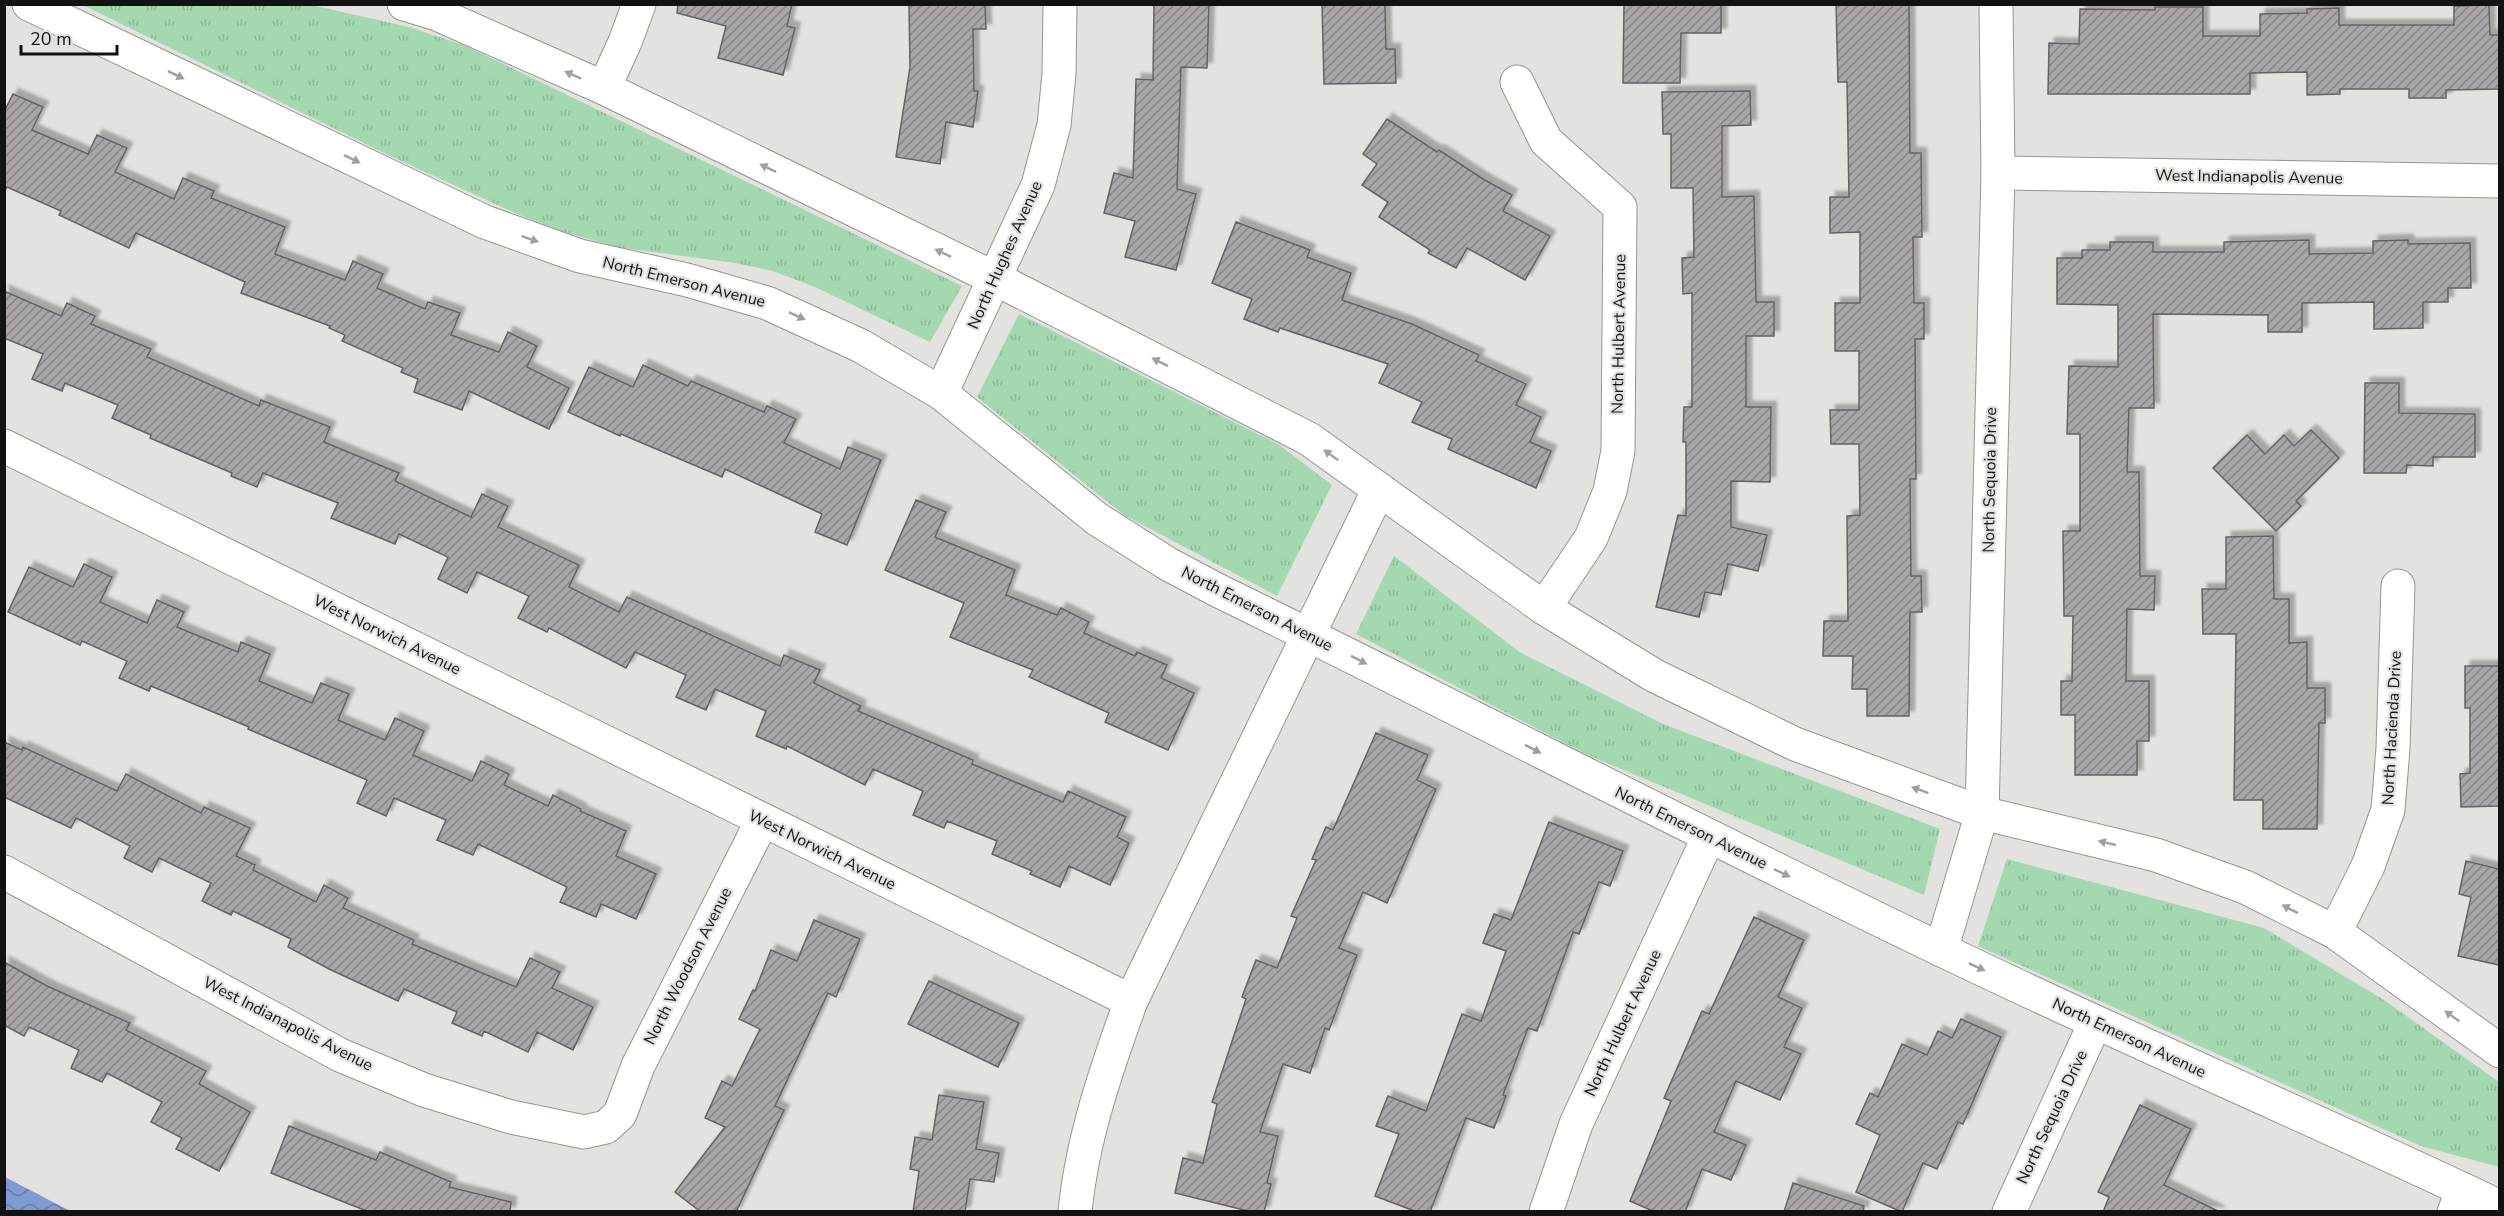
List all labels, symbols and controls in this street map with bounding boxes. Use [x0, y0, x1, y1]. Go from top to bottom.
scale bar [21, 18, 117, 56]
text: 20 m [30, 27, 72, 51]
one-way arrow [565, 70, 582, 79]
one-way arrow [168, 71, 185, 80]
one-way arrow [344, 155, 361, 164]
one-way arrow [759, 163, 776, 173]
street label: West Indianapolis Avenue [2155, 164, 2343, 190]
street label: North Hughes Avenue [962, 177, 1048, 333]
one-way arrow [521, 234, 539, 244]
one-way arrow [935, 249, 952, 258]
street label: North Emerson Avenue [600, 251, 768, 313]
street label: North Hulbert Avenue [1607, 254, 1631, 414]
one-way arrow [789, 312, 806, 321]
one-way arrow [1151, 358, 1168, 367]
street label: North Sequoia Drive [1978, 407, 2002, 553]
one-way arrow [1324, 449, 1340, 461]
street label: North Emerson Avenue [1178, 561, 1336, 657]
street label: West Norwich Avenue [310, 590, 464, 680]
street label: North Hacienda Drive [2377, 650, 2407, 806]
one-way arrow [1350, 656, 1367, 665]
one-way arrow [1524, 744, 1541, 753]
street label: North Emerson Avenue [1611, 781, 1771, 875]
one-way arrow [1910, 785, 1928, 795]
street label: West Norwich Avenue [745, 805, 899, 895]
one-way arrow [2097, 838, 2116, 847]
one-way arrow [1774, 869, 1791, 878]
street label: North Woodson Avenue [639, 884, 737, 1048]
one-way arrow [2281, 905, 2298, 914]
street label: North Hulbert Avenue [1579, 946, 1667, 1100]
one-way arrow [1968, 962, 1985, 972]
street label: West Indianapolis Avenue [199, 972, 377, 1076]
street label: North Emerson Avenue [2049, 993, 2209, 1083]
one-way arrow [2445, 1011, 2460, 1023]
street label: North Sequoia Drive [2011, 1046, 2093, 1188]

